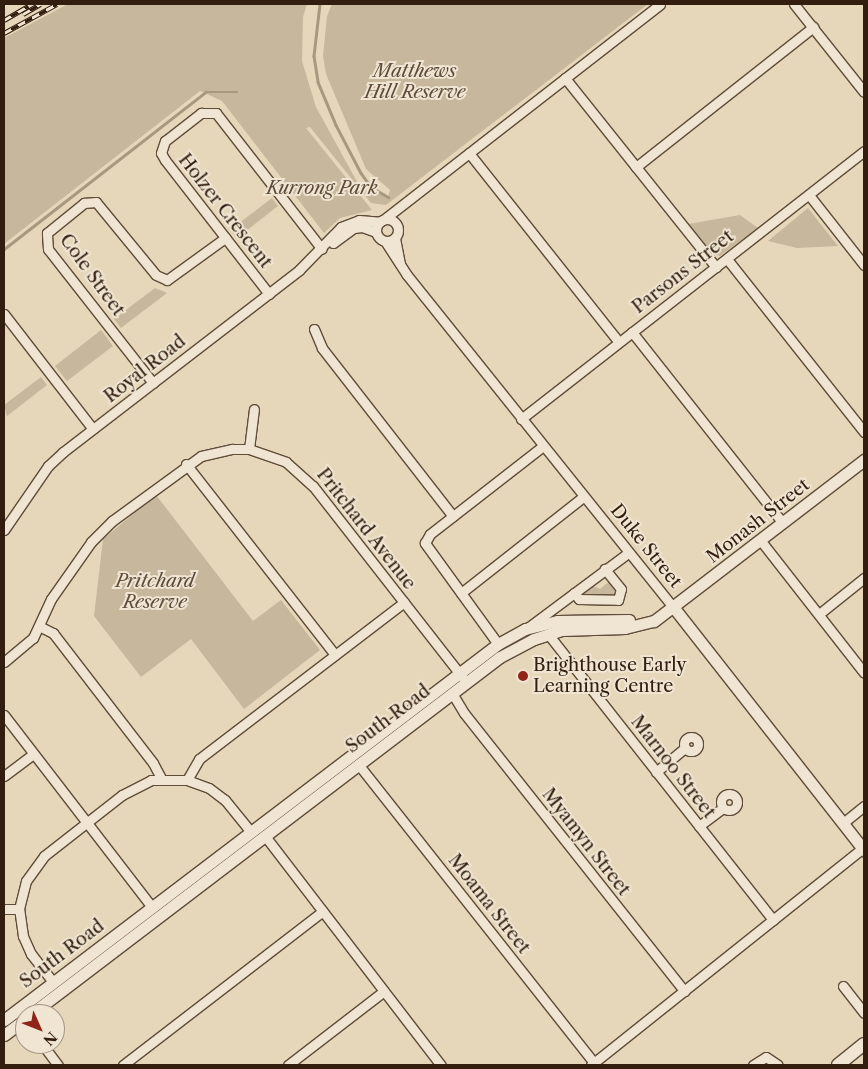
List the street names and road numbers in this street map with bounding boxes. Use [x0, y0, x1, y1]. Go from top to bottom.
street label: Holzer Crescent [174, 149, 276, 273]
street label: Parsons Street [628, 226, 738, 318]
street label: Cole Street [55, 230, 129, 320]
street label: Royal Road [100, 331, 190, 407]
street label: Pritchard Avenue [312, 464, 420, 594]
street label: Monash Street [702, 474, 814, 568]
street label: Duke Street [606, 500, 686, 592]
street label: South Road [342, 680, 434, 758]
street label: Marnoo Street [626, 711, 720, 823]
street label: Myamyn Street [537, 784, 635, 900]
street label: Moama Street [443, 850, 535, 958]
street label: South Road [16, 915, 108, 993]

